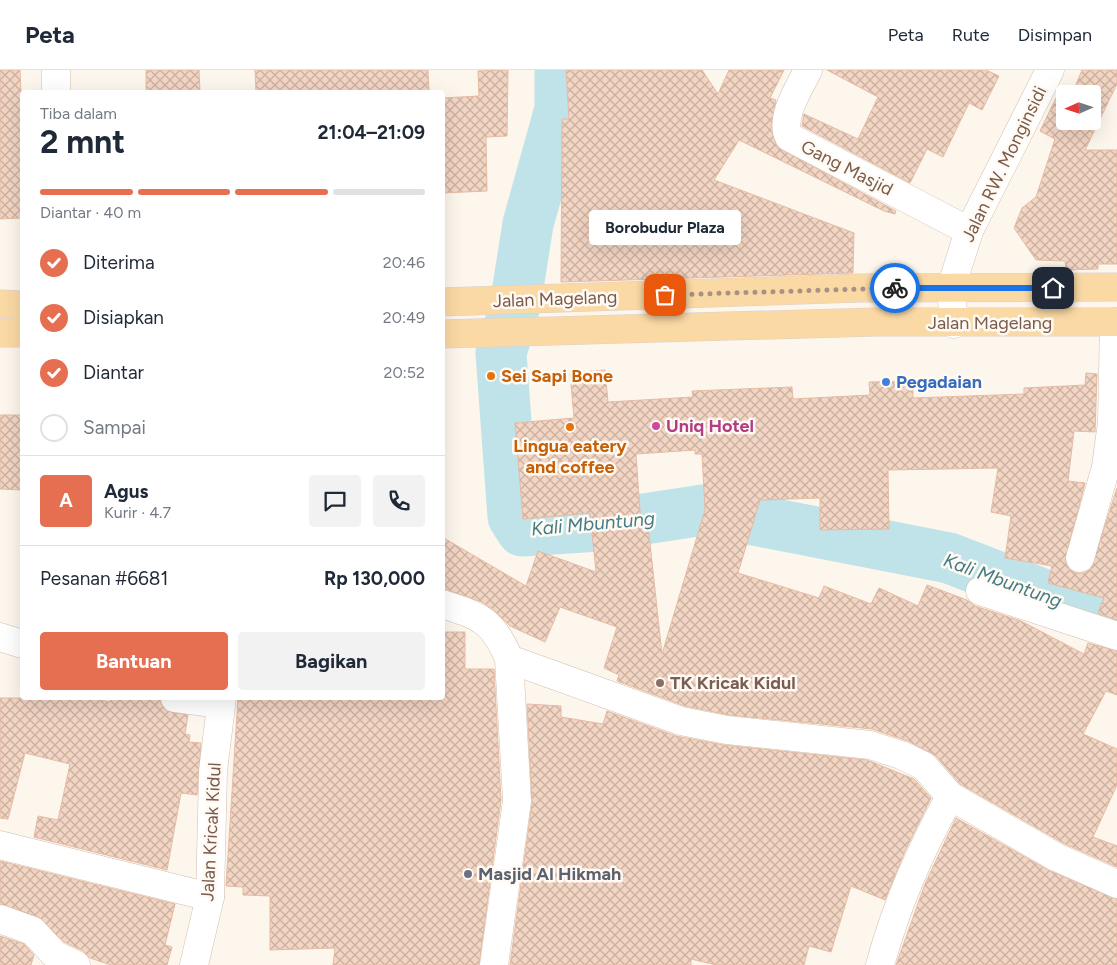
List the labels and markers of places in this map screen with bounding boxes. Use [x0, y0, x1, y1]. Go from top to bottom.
callout: Borobudur Plaza [589, 210, 741, 245]
pin [1032, 267, 1074, 309]
pin [644, 274, 686, 316]
place label: Sei Sapi Bone [501, 365, 613, 387]
marker: Sei Sapi Bone [485, 370, 497, 382]
place label: Pegadaian [896, 371, 982, 393]
marker: Pegadaian [880, 376, 892, 388]
place label: Uniq Hotel [666, 415, 754, 437]
marker: Uniq Hotel [650, 420, 662, 432]
marker: Lingua eatery and coffee [564, 421, 576, 433]
place label: Lingua eatery and coffee [513, 435, 627, 478]
place label: TK Kricak Kidul [670, 672, 796, 694]
marker: TK Kricak Kidul [654, 677, 666, 689]
place label: Masjid Al Hikmah [478, 863, 621, 885]
marker: Masjid Al Hikmah [462, 868, 474, 880]

